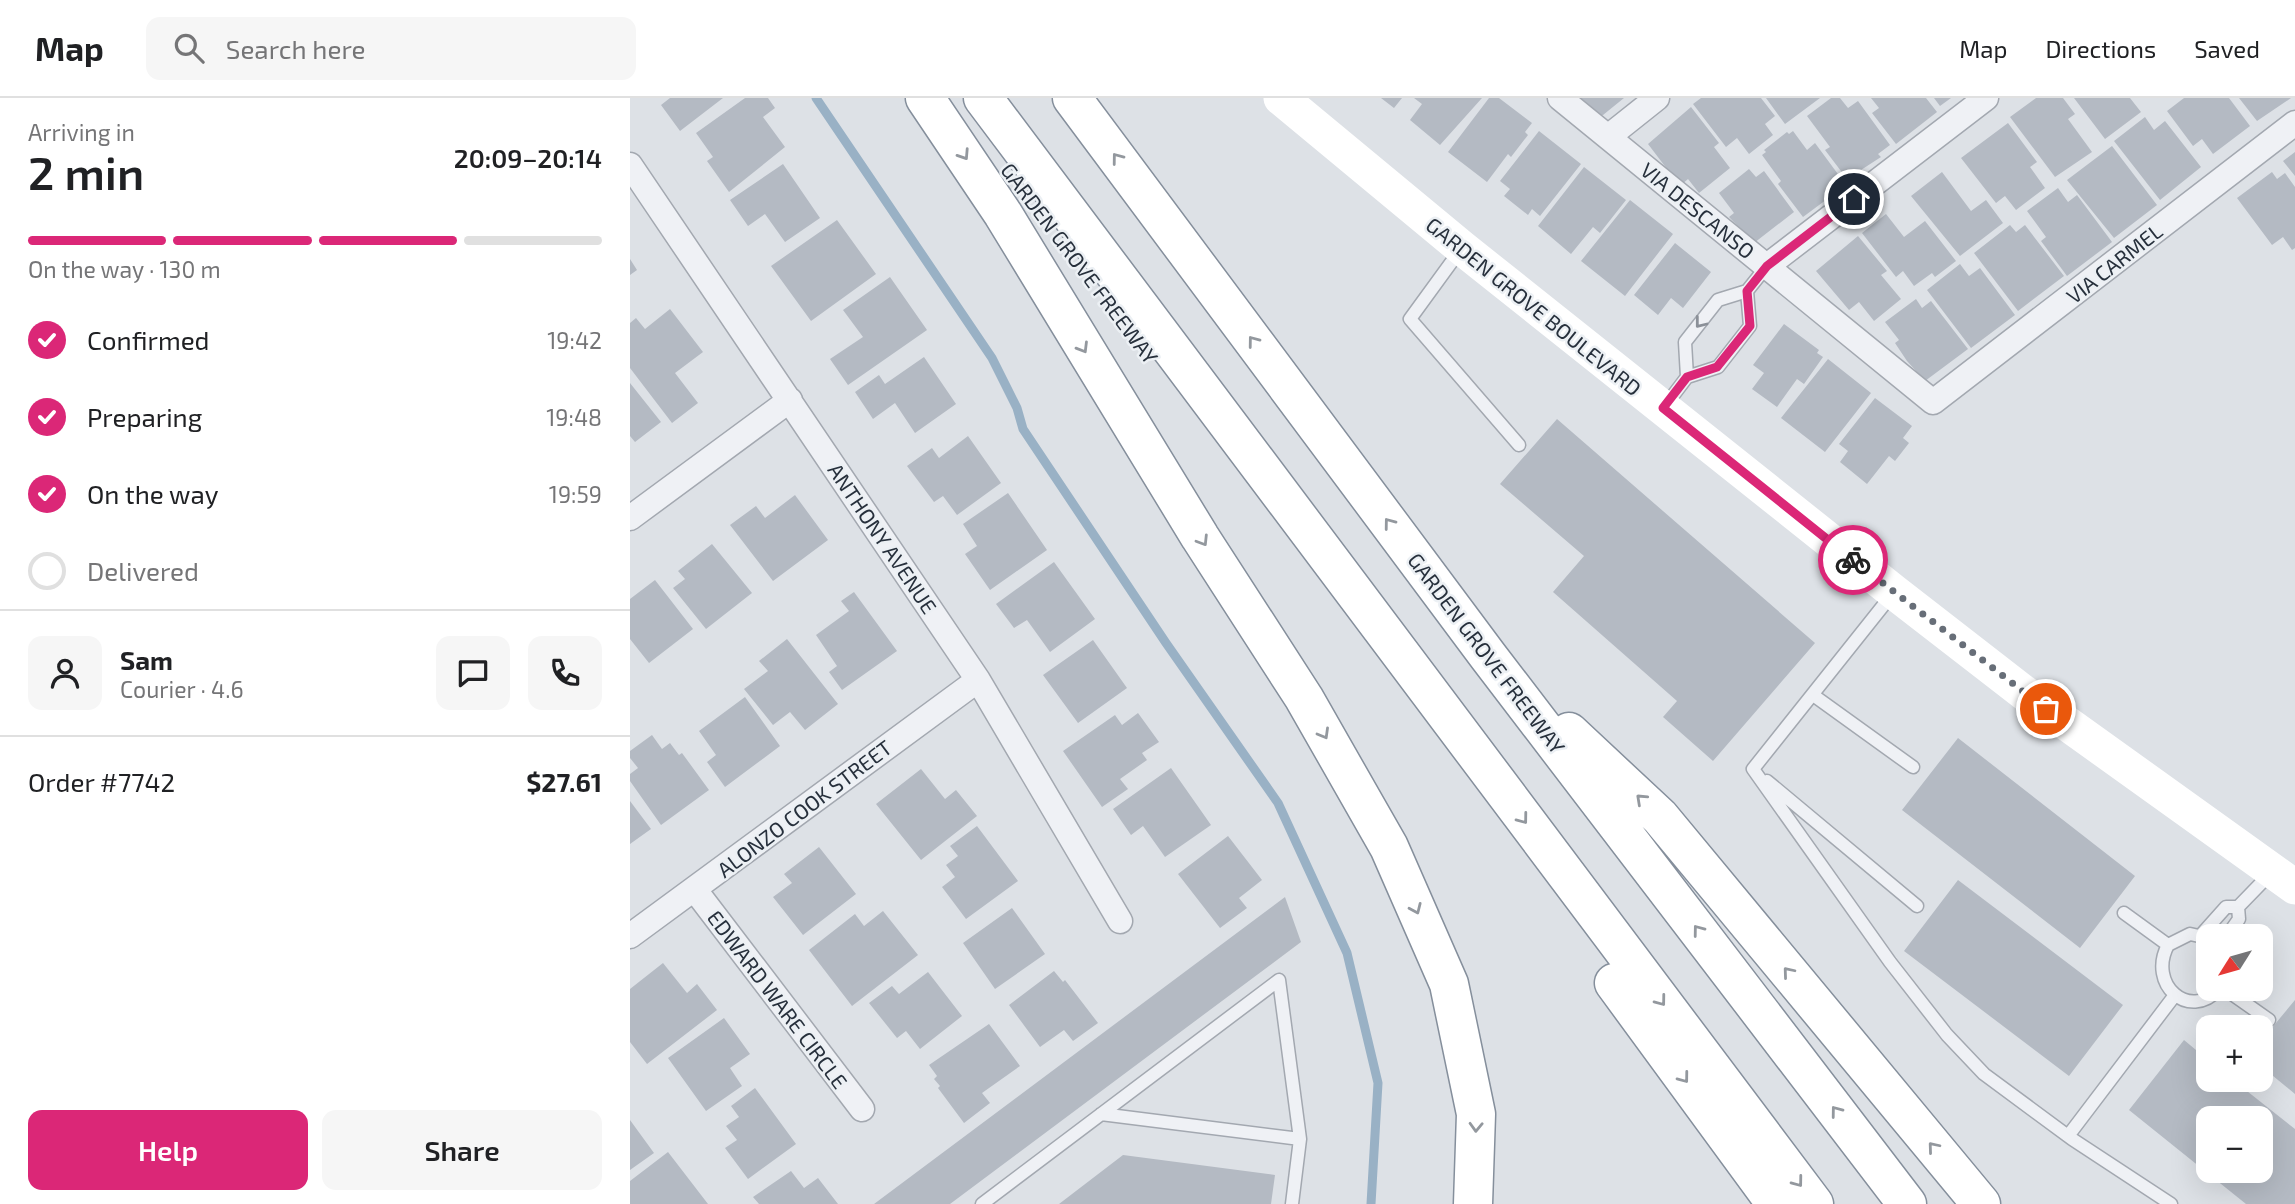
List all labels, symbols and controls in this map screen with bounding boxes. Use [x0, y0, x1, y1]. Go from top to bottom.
search box [146, 17, 636, 80]
text: Map [35, 28, 104, 68]
icon: search [170, 29, 208, 67]
text: Search here [226, 33, 365, 64]
text: Map [1959, 34, 2007, 63]
text: Directions [2045, 34, 2156, 63]
text: Saved [2194, 34, 2260, 63]
text: Arriving in [28, 118, 135, 146]
text: 20:09–20:14 [454, 142, 602, 173]
text: 2 min [28, 144, 144, 199]
one-way arrow [955, 147, 968, 160]
one-way arrow [1112, 153, 1125, 166]
street label: VIA DESCANSO [1636, 157, 1760, 263]
street label: GARDEN GROVE FREEWAY [996, 158, 1164, 368]
pin [1824, 169, 1884, 229]
icon: home [1835, 180, 1873, 218]
street label: GARDEN GROVE BOULEVARD [1421, 212, 1647, 400]
street label: VIA CARMEL [2061, 218, 2167, 308]
text: On the way · 130 m [28, 255, 221, 283]
one-way arrow [1696, 315, 1709, 327]
icon: check [28, 321, 66, 359]
text: Confirmed [87, 324, 210, 355]
text: 19:42 [547, 326, 602, 354]
one-way arrow [1248, 336, 1261, 348]
one-way arrow [1075, 340, 1088, 353]
icon: check [28, 398, 66, 436]
text: Preparing [87, 401, 202, 432]
text: 19:48 [546, 403, 602, 431]
street label: ANTHONY AVENUE [823, 458, 943, 618]
icon: check [28, 475, 66, 513]
text: On the way [87, 478, 218, 509]
text: 19:59 [549, 480, 602, 508]
one-way arrow [1385, 518, 1397, 531]
courier [1818, 525, 1888, 595]
one-way arrow [1195, 534, 1208, 547]
icon: bike [1834, 541, 1872, 579]
street label: GARDEN GROVE FREEWAY [1403, 548, 1571, 758]
text: Delivered [87, 555, 199, 586]
button: person [28, 636, 102, 710]
button: chat [436, 636, 510, 710]
button: phone [528, 636, 602, 710]
text: Sam [120, 644, 173, 675]
text: Courier · 4.6 [120, 675, 244, 703]
pin [2016, 679, 2076, 739]
icon: bag [2027, 690, 2065, 728]
one-way arrow [1316, 727, 1329, 739]
street label: ALONZO COOK STREET [712, 734, 896, 882]
text: Order #7742 [28, 766, 175, 797]
text: $27.61 [526, 766, 602, 797]
one-way arrow [1636, 795, 1649, 807]
one-way arrow [1515, 811, 1528, 824]
one-way arrow [1408, 902, 1422, 914]
street label: EDWARD WARE CIRCLE [703, 905, 853, 1093]
north arrow [2196, 924, 2273, 1001]
map controls [2196, 924, 2273, 1183]
one-way arrow [1693, 925, 1706, 938]
one-way arrow [1784, 967, 1796, 980]
one-way arrow [1652, 993, 1665, 1005]
button: + [2196, 1015, 2273, 1092]
one-way arrow [1676, 1070, 1689, 1083]
one-way arrow [1831, 1106, 1844, 1119]
button: − [2196, 1106, 2273, 1183]
button: Help [28, 1110, 308, 1190]
button: Share [322, 1110, 602, 1190]
one-way arrow [1468, 1122, 1483, 1133]
one-way arrow [1929, 1143, 1941, 1156]
one-way arrow [1789, 1174, 1802, 1187]

